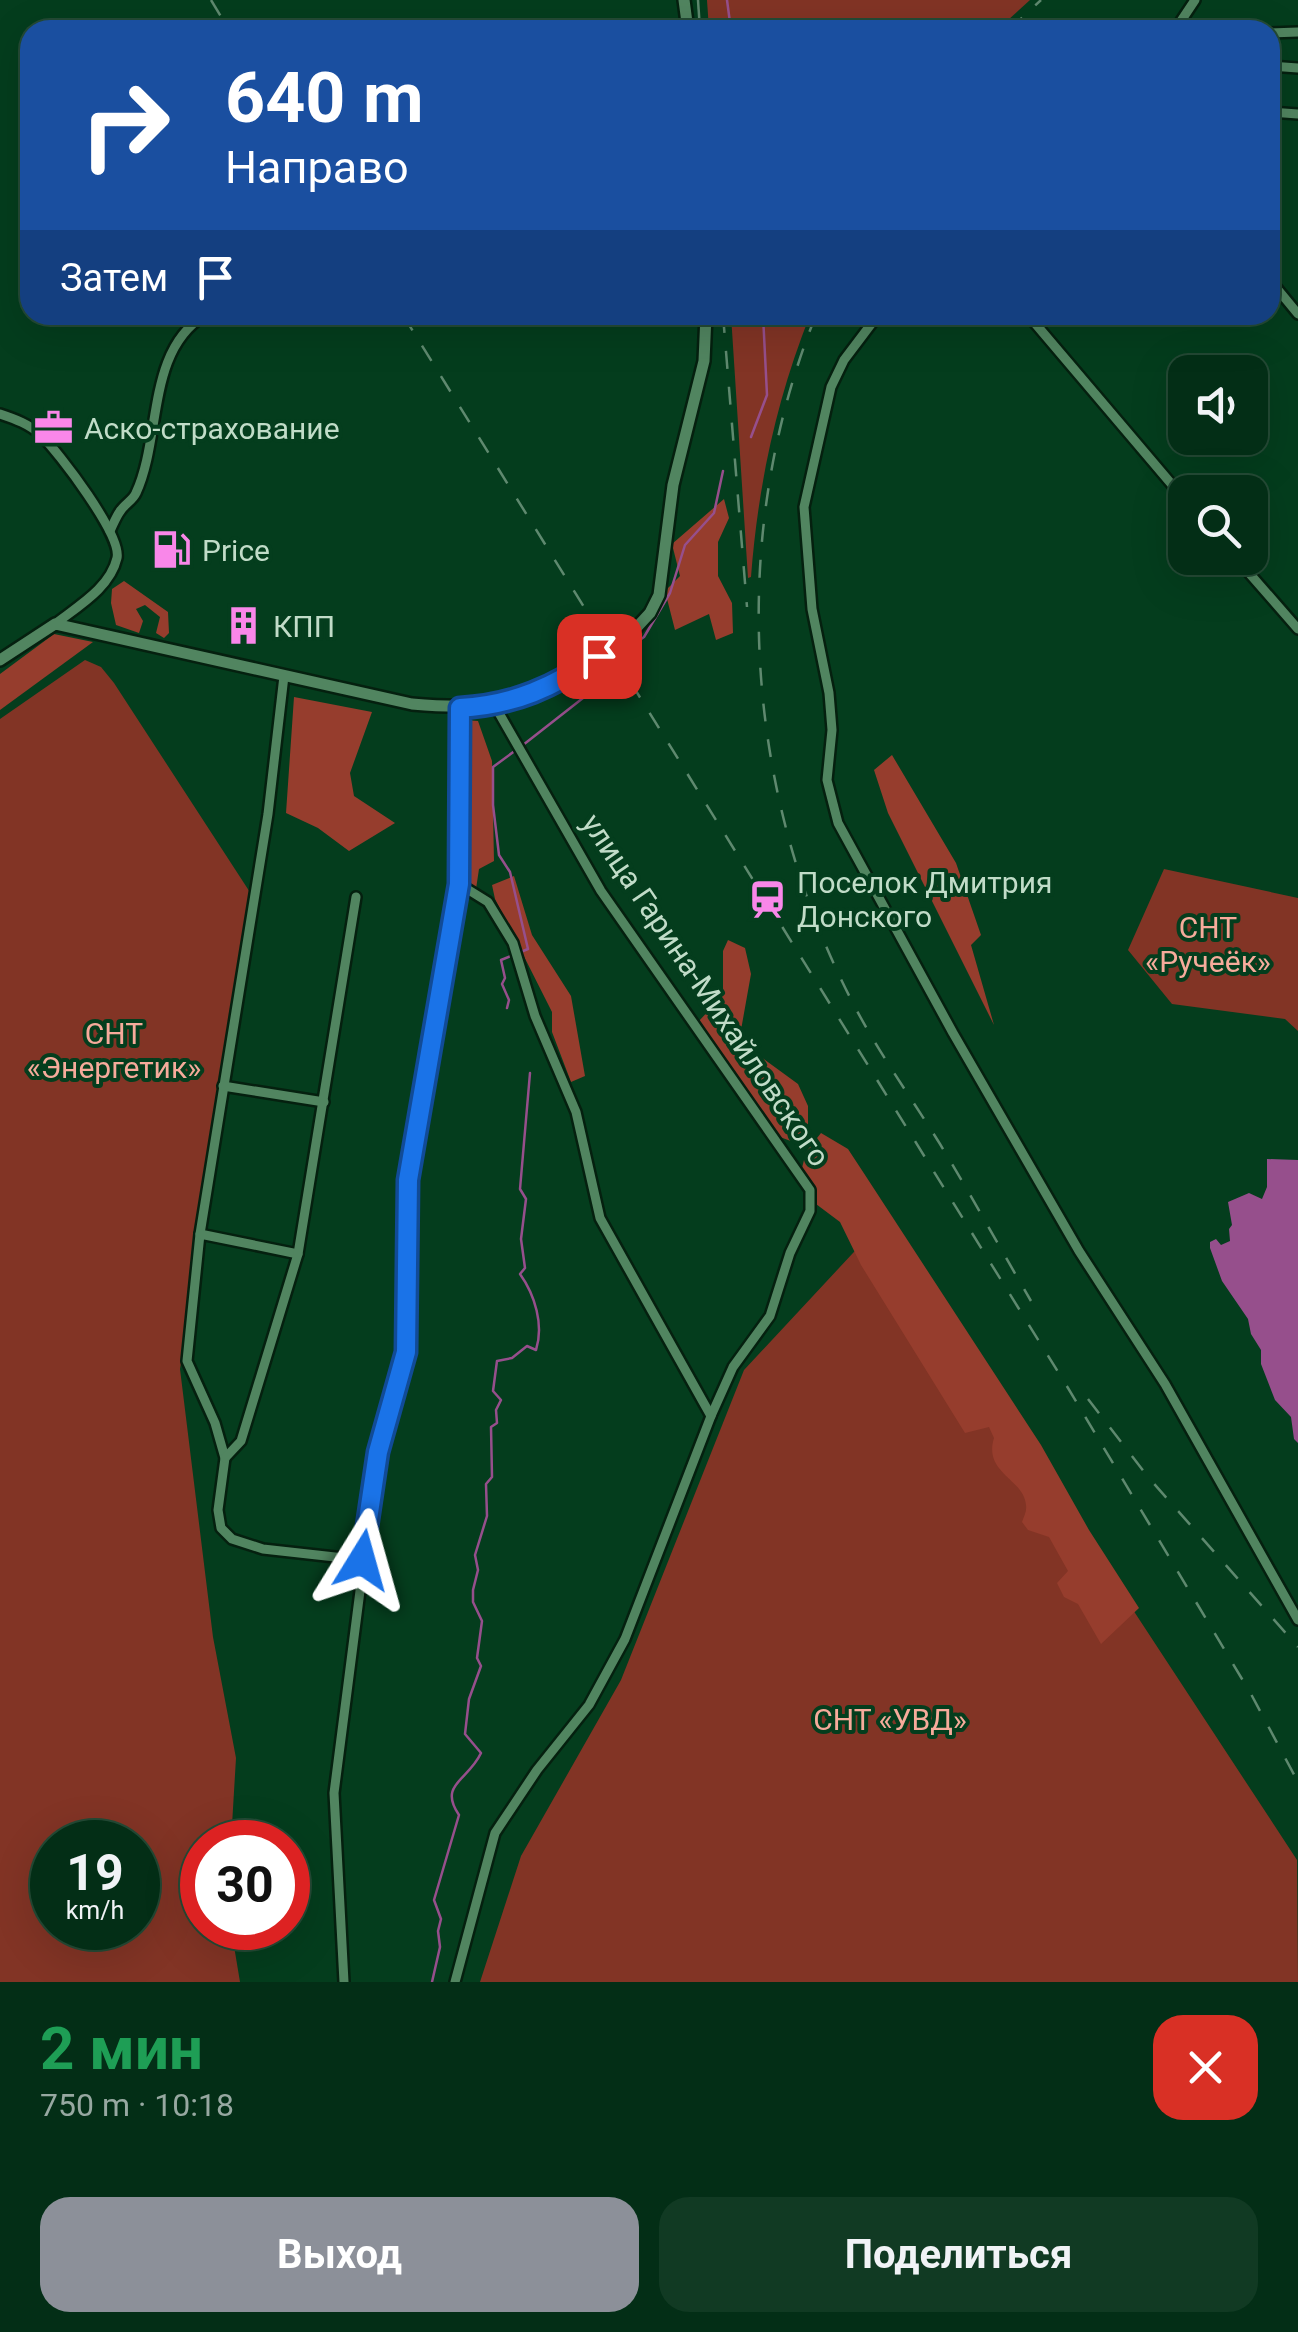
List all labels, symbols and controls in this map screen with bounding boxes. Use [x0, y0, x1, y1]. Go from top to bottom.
text: 640 m [225, 57, 424, 139]
icon: right [60, 60, 190, 190]
text: Направо [225, 141, 409, 194]
icon: arrive [188, 250, 243, 305]
text: Затем [60, 256, 168, 300]
map controls [1168, 355, 1268, 575]
button: sound [1168, 355, 1268, 455]
office icon: Аско-страхование [33, 407, 75, 449]
place label: Аско-страхование [84, 411, 340, 446]
button: search [1168, 475, 1268, 575]
fuel station icon: Price [151, 529, 193, 571]
place label: Price [202, 533, 270, 568]
building icon: КПП [222, 605, 264, 647]
place label: КПП [273, 609, 335, 644]
pin [557, 614, 642, 699]
icon: arrive [572, 629, 627, 684]
street label: улица Гарина-Михайловского [575, 807, 837, 1173]
place label: Поселок Дмитрия Донского [797, 865, 1052, 934]
station icon: Поселок Дмитрия Донского [746, 878, 788, 920]
park label: СНТ «Ручеёк» [1145, 910, 1271, 979]
park label: СНТ «Энергетик» [27, 1016, 201, 1085]
position arrow [310, 1508, 414, 1612]
park label: СНТ «УВД» [813, 1702, 967, 1737]
speed limit sign: 30 [180, 1820, 310, 1950]
text: 19 [66, 1844, 124, 1902]
text: km/h [66, 1896, 124, 1925]
text: 2 мин [40, 2013, 203, 2084]
button: close [1153, 2015, 1258, 2120]
text: 750 m · 10:18 [40, 2086, 234, 2124]
button: Выход [40, 2197, 639, 2312]
button: Поделиться [659, 2197, 1258, 2312]

